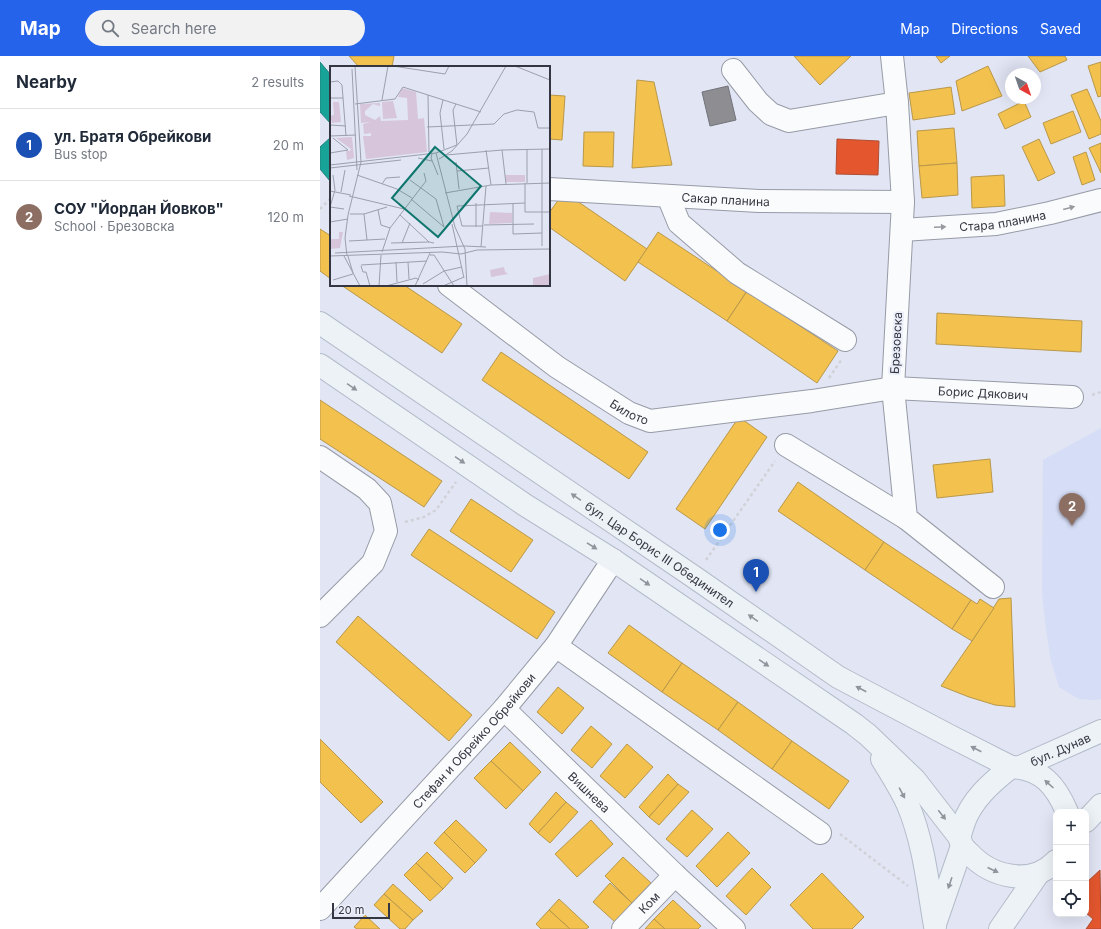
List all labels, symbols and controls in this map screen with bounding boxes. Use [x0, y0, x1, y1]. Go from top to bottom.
search box [85, 10, 365, 46]
text: Map [20, 17, 61, 40]
icon: search [99, 17, 121, 39]
text: Search here [131, 19, 216, 38]
text: Map [900, 20, 929, 37]
text: Directions [951, 20, 1018, 37]
text: Saved [1040, 20, 1081, 37]
inset map [330, 66, 550, 286]
north arrow [1005, 68, 1041, 104]
text: Nearby [16, 72, 77, 92]
text: 2 results [251, 74, 304, 90]
text: ул. Братя Обрейкови [54, 127, 211, 146]
text: 1 [26, 137, 32, 153]
text: 20 m [273, 137, 304, 153]
text: Bus stop [54, 146, 107, 162]
street label: Сакар планина [681, 189, 770, 209]
text: СОУ "Йордан Йовков" [54, 199, 224, 218]
one-way arrow [1062, 205, 1075, 211]
street label: Стара планина [959, 207, 1047, 234]
text: 2 [25, 209, 33, 225]
text: 120 m [268, 209, 304, 225]
text: School · Брезовска [54, 218, 175, 234]
one-way arrow [934, 224, 946, 231]
street label: Брезовска [887, 312, 905, 374]
one-way arrow [347, 383, 357, 391]
street label: Борис Дякович [938, 383, 1029, 402]
street label: Билото [607, 395, 651, 427]
one-way arrow [454, 456, 465, 464]
one-way arrow [571, 493, 581, 501]
pin: 2 [1059, 493, 1085, 526]
street label: бул. Цар Борис III Обединител [582, 498, 737, 610]
your location [710, 520, 730, 540]
one-way arrow [586, 543, 598, 550]
pin: 1 [743, 559, 769, 592]
one-way arrow [640, 578, 650, 586]
one-way arrow [747, 614, 758, 622]
one-way arrow [759, 659, 770, 667]
street label: Стефан и Обрейко Обрейкови [409, 670, 538, 811]
one-way arrow [855, 686, 867, 693]
street label: бул. Дунав [1028, 729, 1093, 769]
one-way arrow [971, 746, 982, 753]
street label: Вишнева [565, 768, 613, 816]
one-way arrow [1044, 779, 1054, 788]
one-way arrow [898, 787, 905, 799]
map controls [1053, 809, 1089, 917]
button: + [1053, 809, 1089, 845]
one-way arrow [937, 810, 945, 820]
button: − [1053, 845, 1089, 881]
one-way arrow [987, 866, 999, 873]
one-way arrow [946, 877, 952, 889]
button: locate [1053, 881, 1089, 917]
street label: Ком [635, 888, 662, 916]
scale bar [332, 901, 390, 920]
text: 20 m [338, 903, 364, 917]

